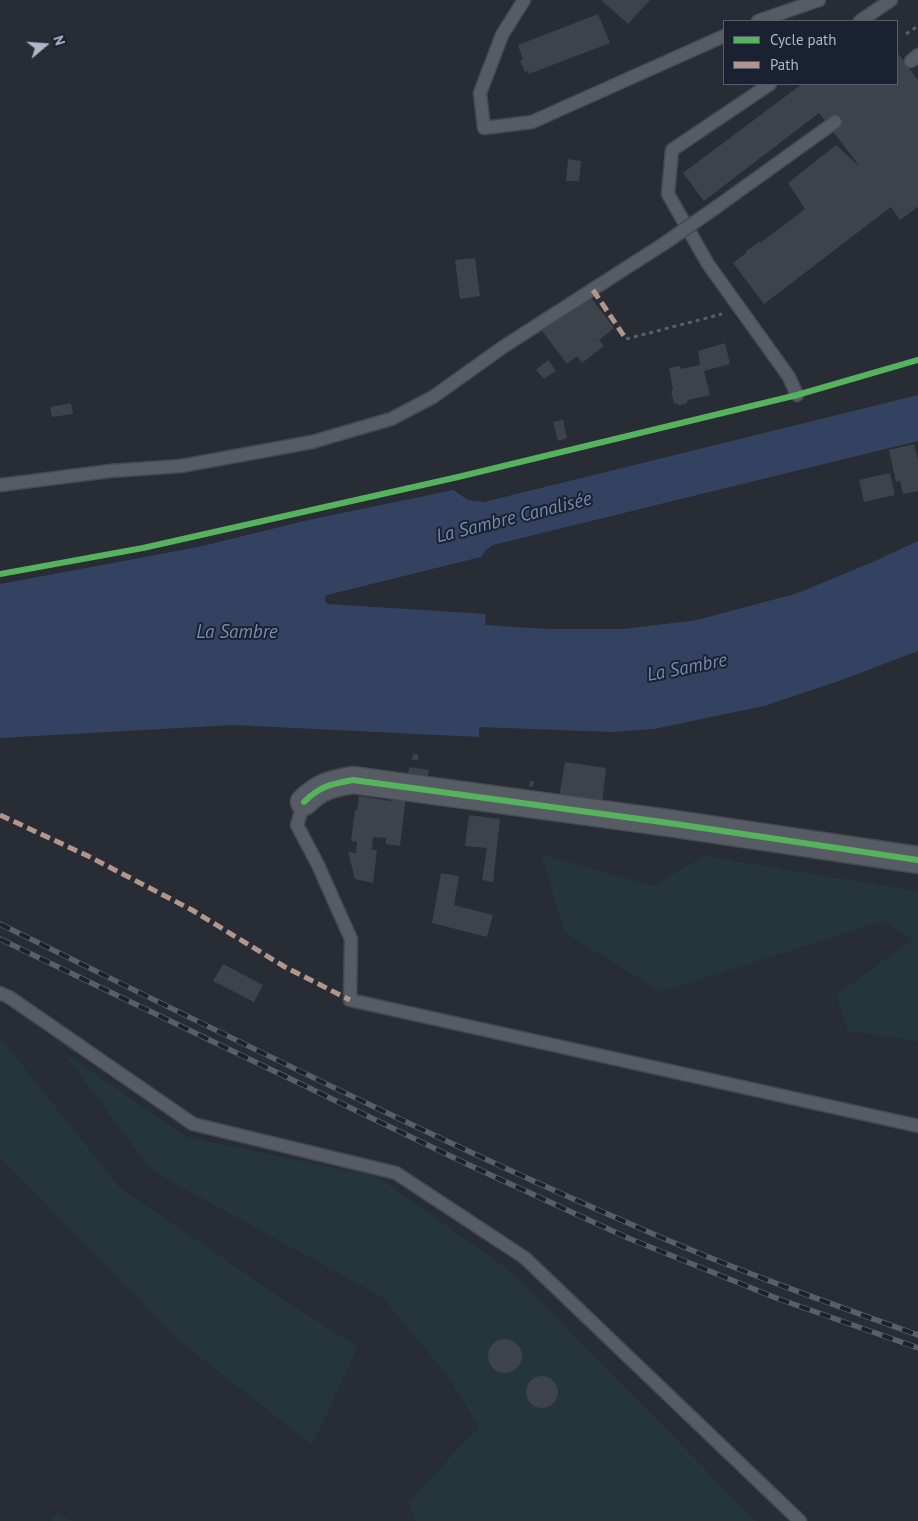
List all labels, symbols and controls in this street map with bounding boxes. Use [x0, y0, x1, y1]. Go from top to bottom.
north arrow [20, 20, 70, 70]
legend [723, 20, 898, 85]
text: Cycle path [770, 30, 836, 49]
text: N [49, 33, 69, 48]
text: Path [770, 55, 799, 74]
water label: La Sambre Canalisée [434, 488, 594, 548]
water label: La Sambre [196, 622, 278, 644]
water label: La Sambre [645, 649, 729, 687]

